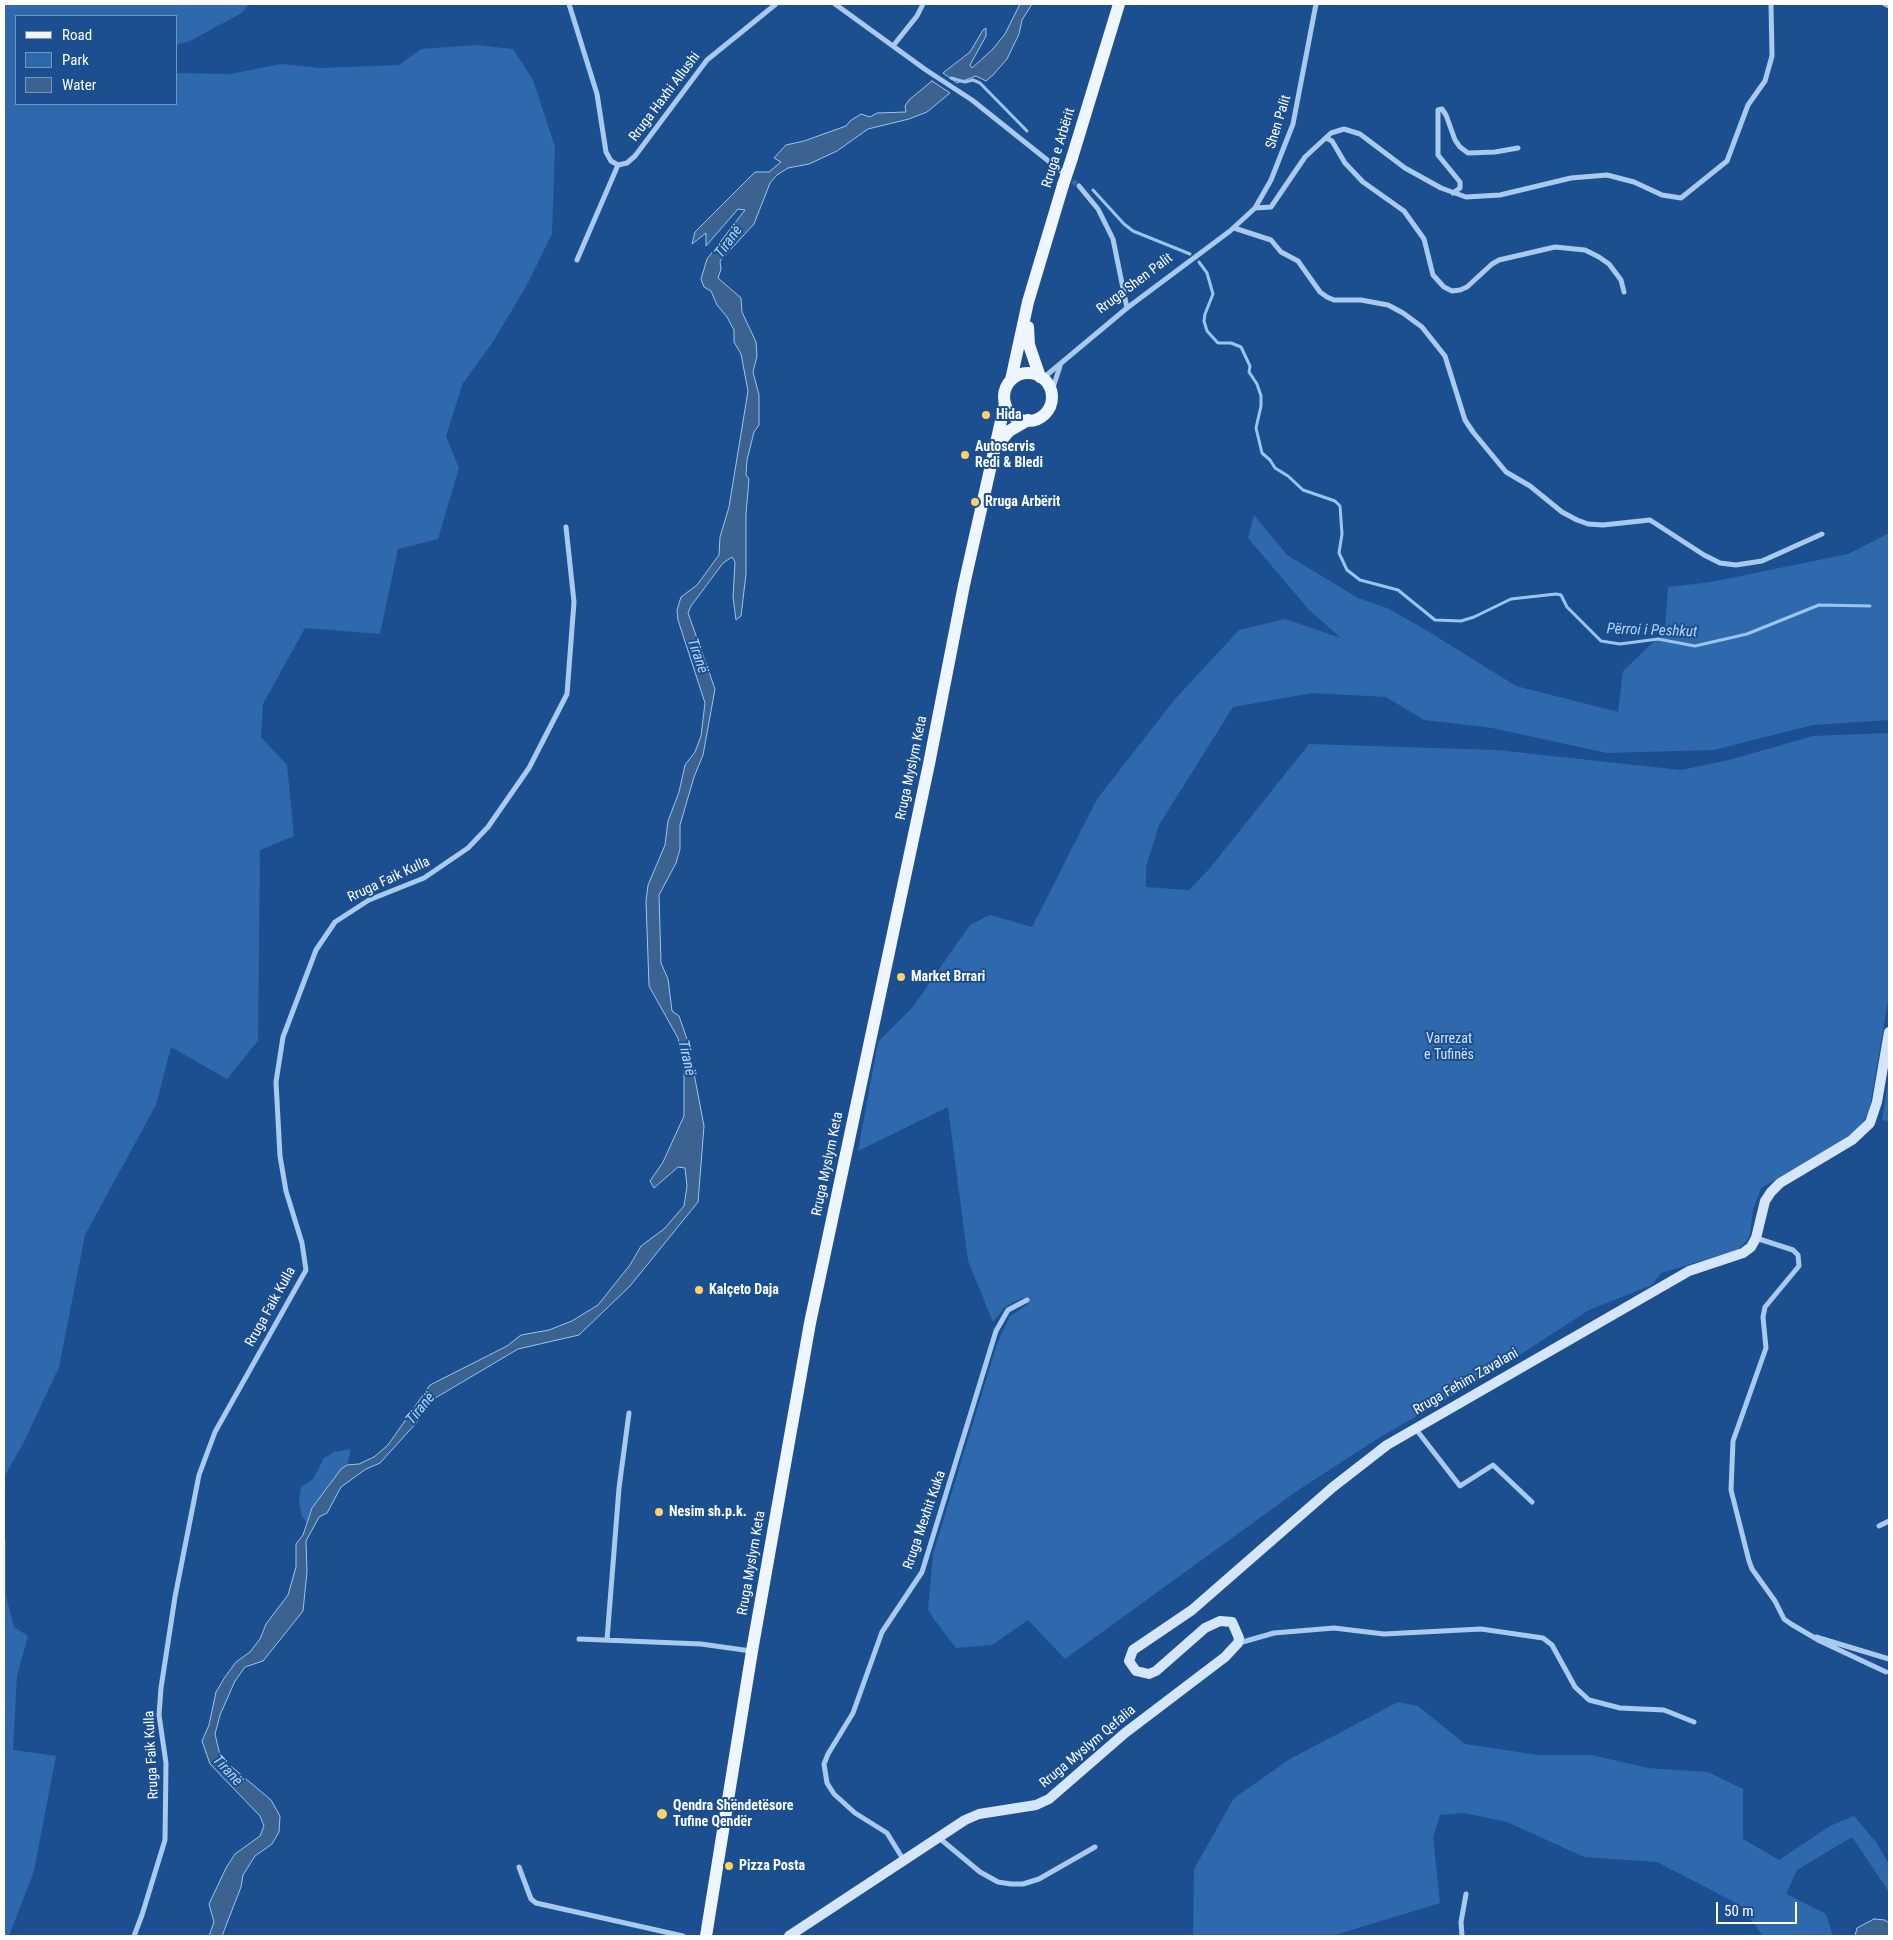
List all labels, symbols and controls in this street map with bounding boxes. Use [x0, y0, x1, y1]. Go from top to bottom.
legend [15, 15, 178, 105]
text: Road [62, 26, 92, 44]
street label: Rruga Haxhi Allushi [626, 49, 704, 145]
text: Park [62, 51, 89, 69]
text: Water [62, 76, 96, 94]
street label: Shen Palit [1263, 93, 1295, 151]
street label: Rruga e Arbërit [1039, 106, 1079, 190]
water label: Tiranë [711, 222, 747, 262]
street label: Rruga Shen Palit [1094, 250, 1176, 318]
place label: Hida [996, 407, 1022, 423]
marker: Hida [980, 409, 992, 421]
place label: Autoservis Redi & Bledi [975, 439, 1043, 472]
marker: Autoservis Redi & Bledi [959, 449, 971, 461]
place label: Rruga Arbërit [985, 494, 1060, 510]
marker: Rruga Arbërit [969, 496, 981, 508]
water label: Përroi i Peshkut [1606, 620, 1698, 642]
water label: Tiranë [683, 636, 711, 676]
street label: Rruga Myslym Keta [893, 715, 931, 821]
street label: Rruga Faik Kulla [345, 854, 433, 906]
place label: Market Brrari [911, 969, 985, 985]
marker: Market Brrari [895, 971, 907, 983]
park label: Varrezat e Tufinës [1424, 1031, 1474, 1064]
water label: Tiranë [673, 1039, 699, 1077]
street label: Rruga Myslym Keta [809, 1111, 847, 1217]
street label: Rruga Faik Kulla [242, 1264, 300, 1350]
place label: Kalçeto Daja [709, 1282, 779, 1298]
marker: Kalçeto Daja [693, 1284, 705, 1296]
street label: Rruga Fehim Zavalani [1410, 1345, 1522, 1419]
water label: Tiranë [403, 1389, 439, 1429]
street label: Rruga Mexhit Kuka [900, 1468, 950, 1572]
place label: Nesim sh.p.k. [669, 1504, 747, 1520]
marker: Nesim sh.p.k. [653, 1506, 665, 1518]
street label: Rruga Myslym Keta [735, 1509, 769, 1617]
street label: Rruga Myslym Qefalia [1037, 1702, 1139, 1792]
street label: Rruga Faik Kulla [141, 1710, 163, 1800]
water label: Tiranë [208, 1752, 246, 1790]
place label: Qendra Shëndetësore Tufine Qendër [673, 1798, 793, 1830]
marker: Qendra Shëndetësore Tufine Qendër [655, 1807, 669, 1821]
place label: Pizza Posta [739, 1858, 805, 1874]
marker: Pizza Posta [723, 1860, 735, 1872]
scale bar [1718, 1892, 1799, 1924]
text: 50 m [1724, 1902, 1754, 1920]

